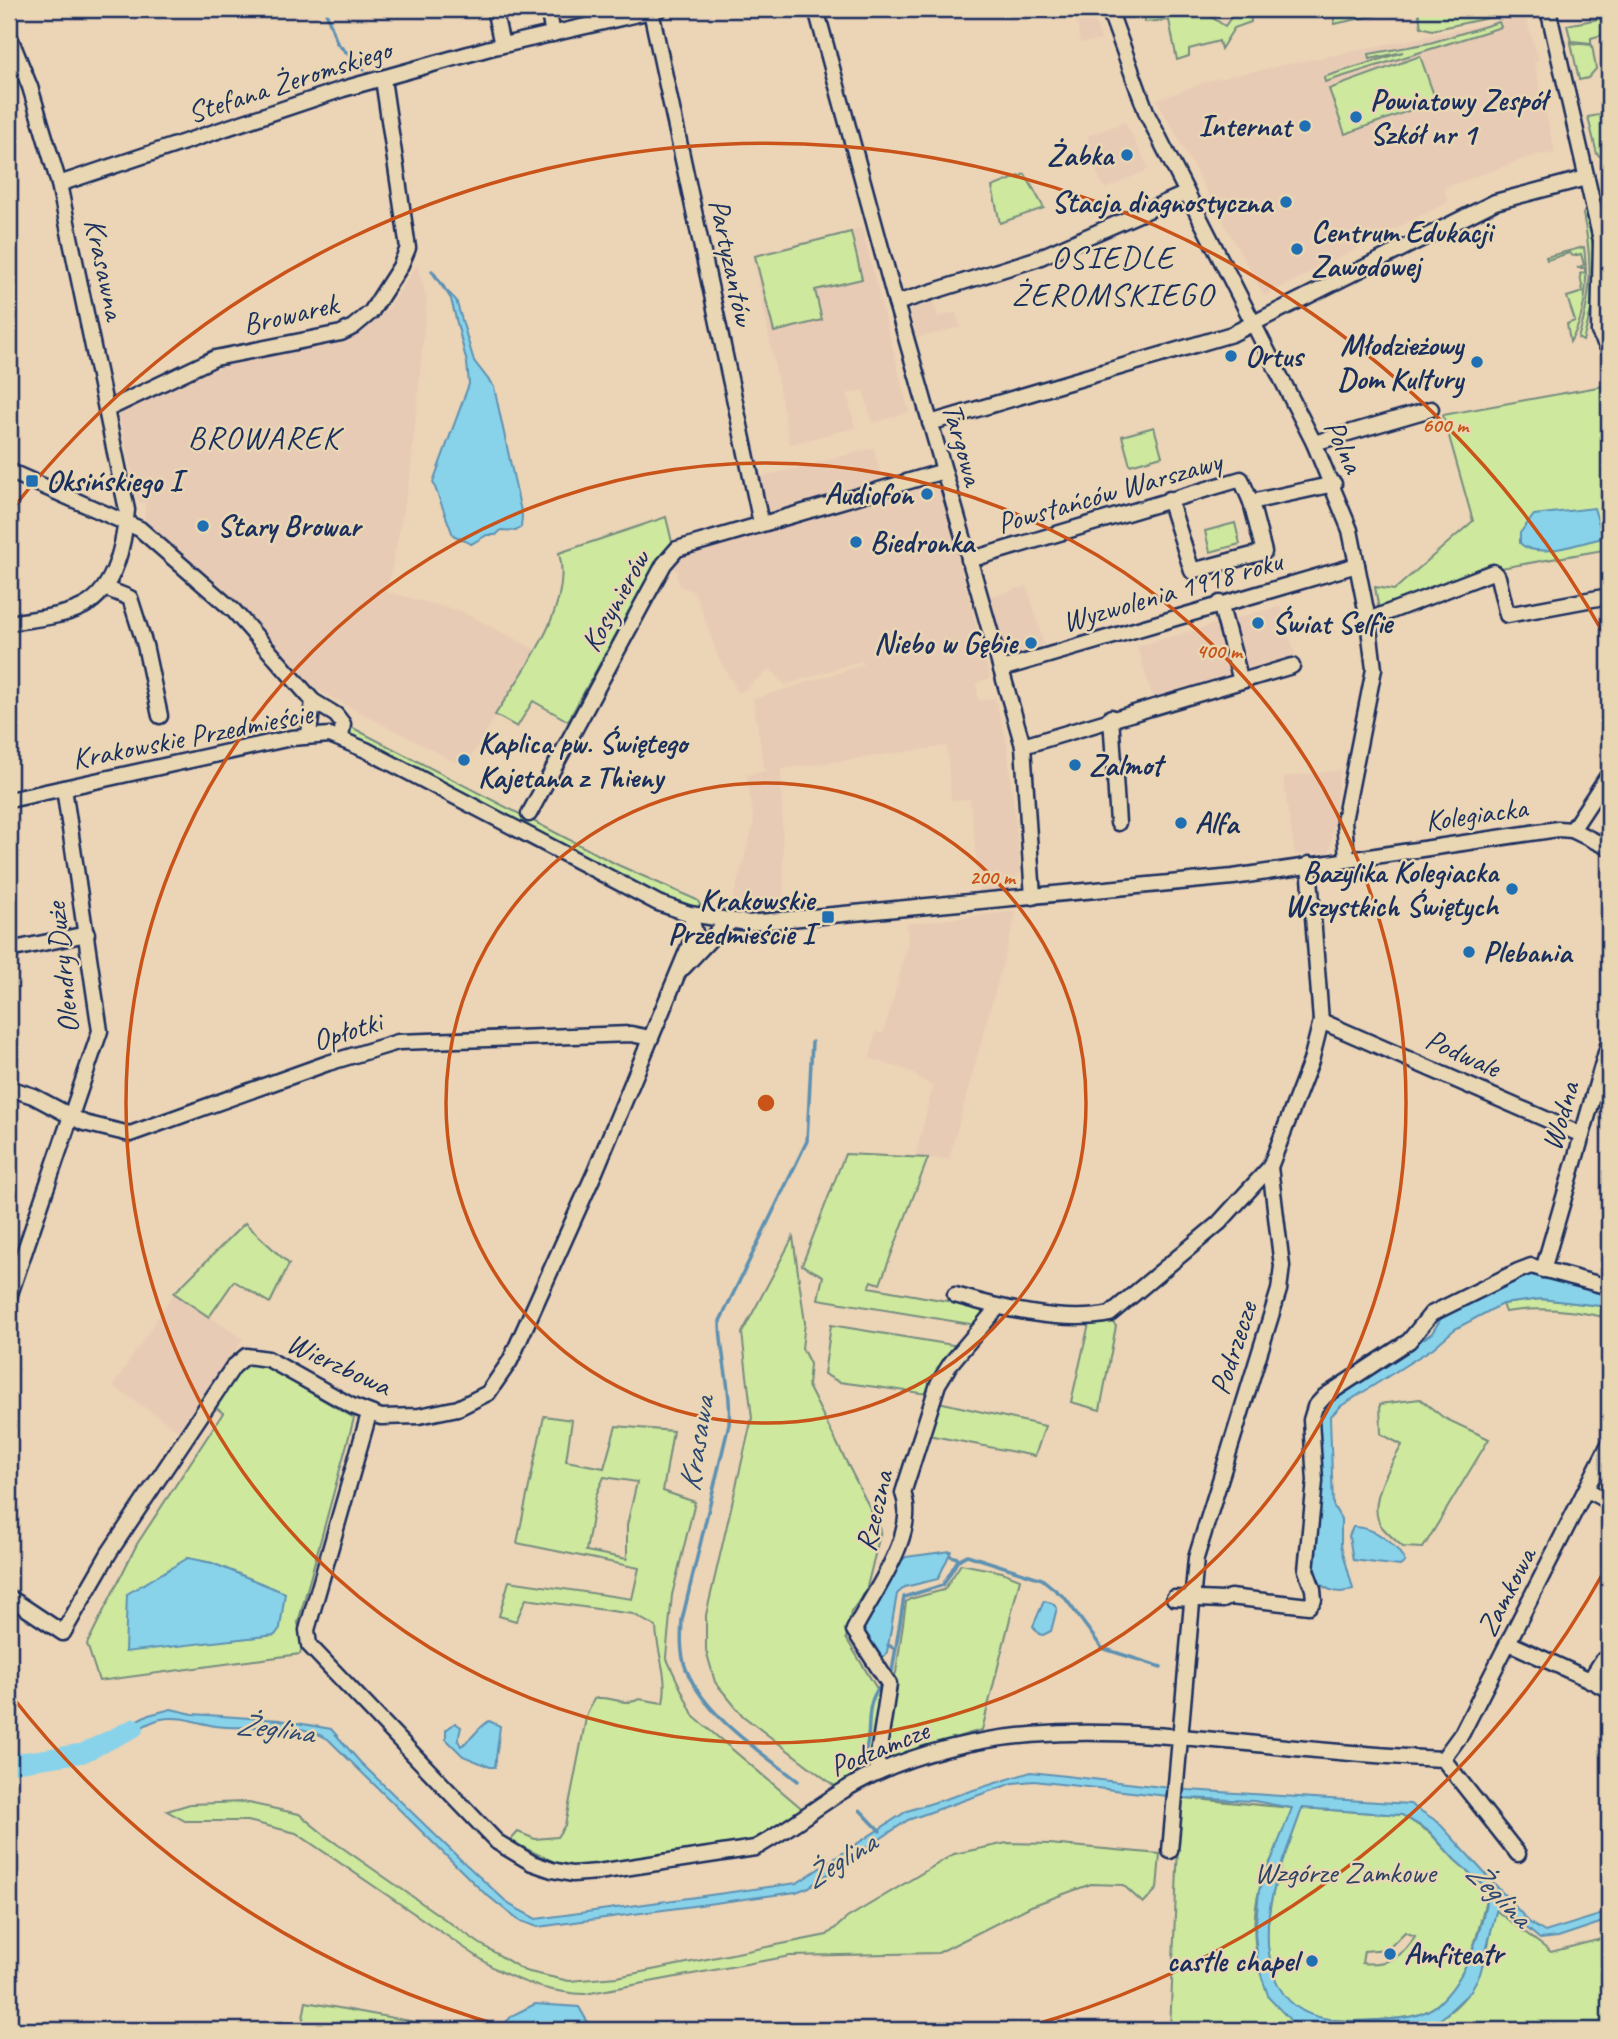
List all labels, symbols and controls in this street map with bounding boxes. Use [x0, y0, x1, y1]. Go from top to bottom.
street label: Stefana Żeromskiego [182, 29, 399, 132]
place label: Powiatowy Zespół Szkół nr 1 [1370, 81, 1552, 153]
place label: Internat [1199, 107, 1294, 145]
marker: Powiatowy Zespół Szkół nr 1 [1348, 109, 1364, 125]
marker: Internat [1297, 118, 1313, 134]
place label: Żabka [1047, 136, 1116, 174]
marker: Żabka [1119, 147, 1135, 163]
place label: Stacja diagnostyczna [1051, 183, 1275, 221]
marker: Stacja diagnostyczna [1278, 194, 1294, 210]
street label: Partyzantów [700, 196, 764, 331]
place label: Centrum Edukacji Zawodowej [1311, 213, 1496, 285]
street label: Krasawna [76, 215, 135, 326]
district label: OSIEDLE ŻEROMSKIEGO [1011, 237, 1216, 315]
marker: Centrum Edukacji Zawodowej [1289, 241, 1305, 257]
street label: Browarek [239, 284, 343, 343]
place label: Młodzieżowy Dom Kultury [1338, 326, 1466, 399]
place label: Ortus [1245, 337, 1306, 375]
marker: Ortus [1223, 348, 1239, 364]
marker: Młodzieżowy Dom Kultury [1469, 354, 1485, 370]
street label: Targowa [933, 398, 994, 492]
text: 600 m [1422, 412, 1470, 438]
street label: Polna [1315, 413, 1374, 480]
district label: BROWAREK [188, 417, 344, 458]
street label: Powstańców Warszawy [993, 441, 1228, 542]
place label: Oksińskiego I [46, 462, 188, 500]
marker: Oksińskiego I [24, 473, 40, 489]
place label: Audiofon [824, 475, 915, 513]
marker: Audiofon [919, 486, 935, 502]
place label: Stary Browar [217, 507, 363, 545]
marker: Stary Browar [195, 518, 211, 534]
place label: Biedronka [870, 523, 977, 561]
marker: Biedronka [848, 534, 864, 550]
street label: Kosynierów [572, 541, 660, 658]
street label: Wyzwolenia 1918 roku [1058, 541, 1288, 641]
place label: Świat Selfie [1272, 604, 1395, 642]
marker: Świat Selfie [1250, 615, 1266, 631]
place label: Niebo w Gębie [874, 624, 1019, 662]
marker: Niebo w Gębie [1023, 635, 1039, 651]
text: 400 m [1196, 638, 1244, 664]
street label: Krakowskie Przedmieście [69, 694, 317, 778]
place label: Kaplica pw. Świętego Kajetana z Thieny [478, 724, 690, 796]
place label: Zalmot [1089, 746, 1167, 784]
marker: Kaplica pw. Świętego Kajetana z Thieny [456, 752, 472, 768]
marker: Zalmot [1067, 757, 1083, 773]
street label: Kolegiacka [1423, 788, 1531, 840]
place label: Alfa [1195, 804, 1241, 842]
marker: Alfa [1173, 815, 1189, 831]
place label: Bazylika Kolegiacka Wszystkich Świętych [1285, 853, 1501, 926]
text: 200 m [969, 864, 1017, 890]
place label: Krakowskie Przedmieście I [668, 881, 821, 953]
marker: Bazylika Kolegiacka Wszystkich Świętych [1504, 881, 1520, 897]
street label: Olendry Duże [36, 898, 88, 1035]
marker: Krakowskie Przedmieście I [820, 909, 836, 925]
place label: Plebania [1483, 933, 1574, 971]
marker: Plebania [1461, 944, 1477, 960]
street label: Opłotki [308, 1002, 389, 1059]
street label: Podwale [1420, 1020, 1508, 1087]
street label: Wodna [1532, 1075, 1588, 1155]
centre of rings [754, 1091, 778, 1115]
street label: Podrzecze [1200, 1295, 1266, 1399]
street label: Wierzbowa [281, 1323, 399, 1405]
water label: Krasawa [668, 1390, 724, 1494]
street label: Rzeczna [846, 1465, 902, 1555]
street label: Zamkowa [1468, 1539, 1546, 1643]
water label: Żeglina [234, 1703, 320, 1754]
street label: Podzamcze [824, 1710, 936, 1785]
water label: Żeglina [796, 1820, 887, 1898]
water label: Żeglina [1457, 1852, 1544, 1939]
park label: Wzgórze Zamkowe [1254, 1853, 1438, 1891]
place label: Amfiteatr [1404, 1935, 1506, 1973]
place label: castle chapel [1167, 1942, 1304, 1980]
marker: Amfiteatr [1382, 1946, 1398, 1962]
marker: castle chapel [1304, 1953, 1320, 1969]

